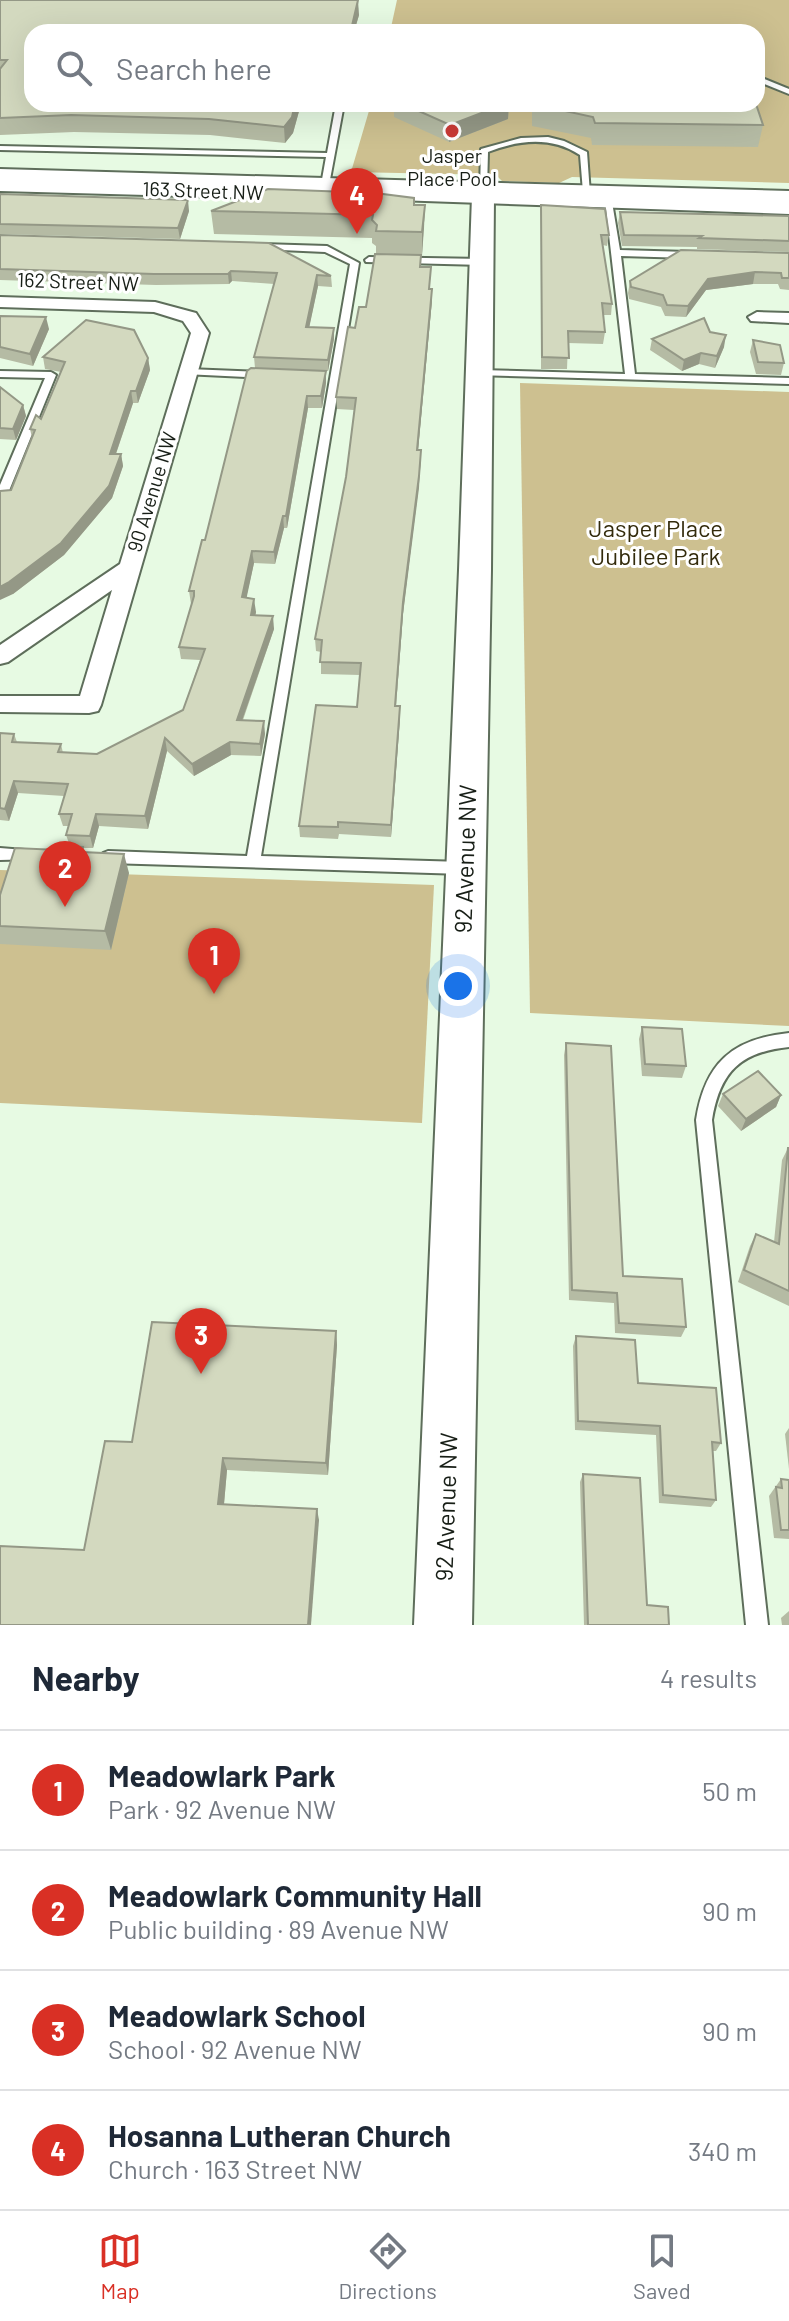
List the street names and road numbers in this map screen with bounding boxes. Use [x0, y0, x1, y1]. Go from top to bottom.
street label: 163 Street NW [142, 176, 264, 204]
street label: 162 Street NW [17, 267, 140, 295]
street label: 90 Avenue NW [121, 428, 181, 555]
street label: 92 Avenue NW [447, 784, 482, 934]
street label: 92 Avenue NW [428, 1432, 463, 1582]

